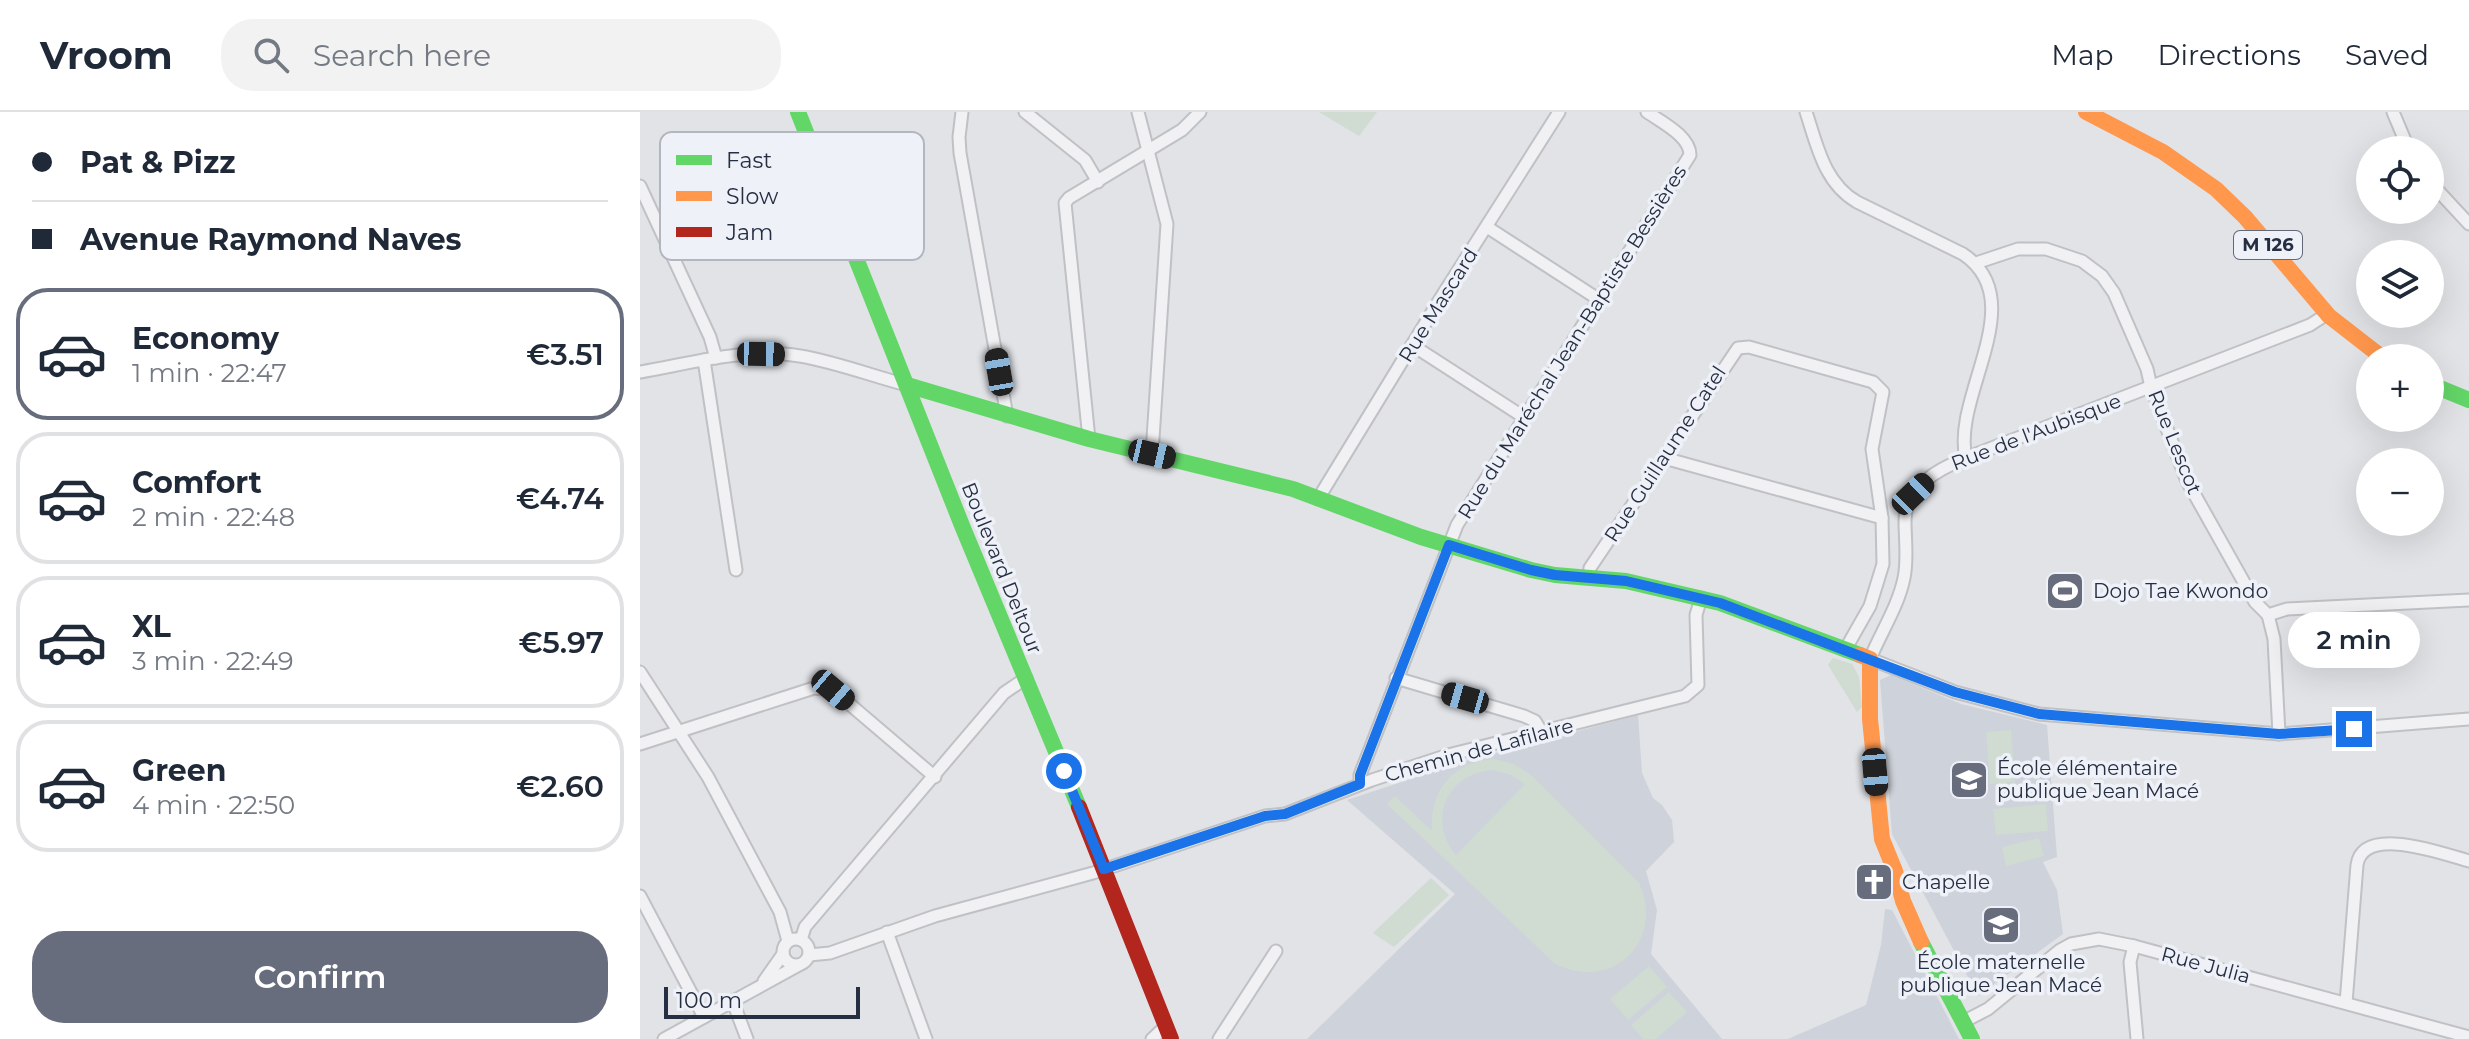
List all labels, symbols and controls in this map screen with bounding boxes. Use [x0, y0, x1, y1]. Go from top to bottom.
search box [221, 19, 781, 91]
text: Vroom [40, 32, 173, 79]
icon: search [249, 33, 293, 77]
text: Search here [313, 37, 491, 74]
text: Map [2051, 38, 2113, 72]
text: Directions [2157, 38, 2301, 72]
text: Saved [2345, 38, 2429, 72]
legend [660, 132, 924, 260]
map controls [2356, 136, 2444, 536]
button: locate [2356, 136, 2444, 224]
text: Pat & Pizz [80, 144, 235, 181]
text: Fast [726, 147, 772, 174]
street label: Rue du Maréchal Jean-Baptiste Bessières [1453, 161, 1692, 523]
text: Slow [726, 183, 779, 210]
text: Jam [725, 219, 773, 246]
text: Avenue Raymond Naves [80, 221, 462, 258]
road number: M 126 [2234, 231, 2302, 259]
button: layers [2356, 240, 2444, 328]
street label: Rue Mascard [1393, 243, 1483, 367]
icon: car [36, 318, 108, 390]
text: Economy [132, 320, 279, 357]
text: €3.51 [526, 336, 604, 373]
car [737, 342, 785, 366]
button: + [2356, 344, 2444, 432]
car [983, 346, 1015, 398]
text: 1 min · 22:47 [132, 357, 287, 389]
street label: Rue Guillaume Catel [1599, 361, 1731, 547]
street label: Rue Lescot [2143, 386, 2207, 498]
street label: Rue de l'Aubisque [1948, 389, 2124, 475]
car [1126, 437, 1178, 471]
button: − [2356, 448, 2444, 536]
icon: car [36, 462, 108, 534]
text: Comfort [132, 464, 262, 501]
car [1887, 469, 1939, 519]
street label: Boulevard Deltour [957, 479, 1047, 657]
text: €4.74 [516, 480, 604, 517]
text: 2 min · 22:48 [132, 501, 295, 533]
sports icon: Dojo Tae Kwondo [2044, 570, 2086, 612]
place label: Dojo Tae Kwondo [2093, 579, 2268, 603]
icon: car [36, 606, 108, 678]
text: XL [132, 608, 171, 645]
callout: 2 min [2288, 613, 2420, 669]
text: €5.97 [518, 624, 604, 661]
text: 2 min [2316, 624, 2392, 656]
text: 3 min · 22:49 [132, 645, 294, 677]
car [807, 665, 859, 715]
car [1439, 680, 1491, 716]
route end [2336, 711, 2372, 747]
street label: Chemin de Lafilaire [1382, 713, 1576, 787]
car [1861, 747, 1889, 797]
icon: car [36, 750, 108, 822]
text: Green [132, 752, 226, 789]
route start [1046, 753, 1082, 789]
place label: École élémentaire publique Jean Macé [1997, 756, 2199, 803]
school or university icon: École élémentaire publique Jean Macé [1948, 759, 1990, 801]
text: €2.60 [516, 768, 604, 805]
text: 4 min · 22:50 [132, 789, 295, 821]
church icon: Chapelle [1853, 861, 1895, 903]
place label: Chapelle [1902, 870, 1990, 894]
school or university icon: École maternelle publique Jean Macé [1980, 904, 2022, 946]
button: Confirm [32, 931, 608, 1023]
street label: Rue Julia [2159, 942, 2253, 988]
place label: École maternelle publique Jean Macé [1900, 950, 2102, 997]
scale bar [664, 983, 860, 1019]
text: 100 m [676, 987, 742, 1014]

